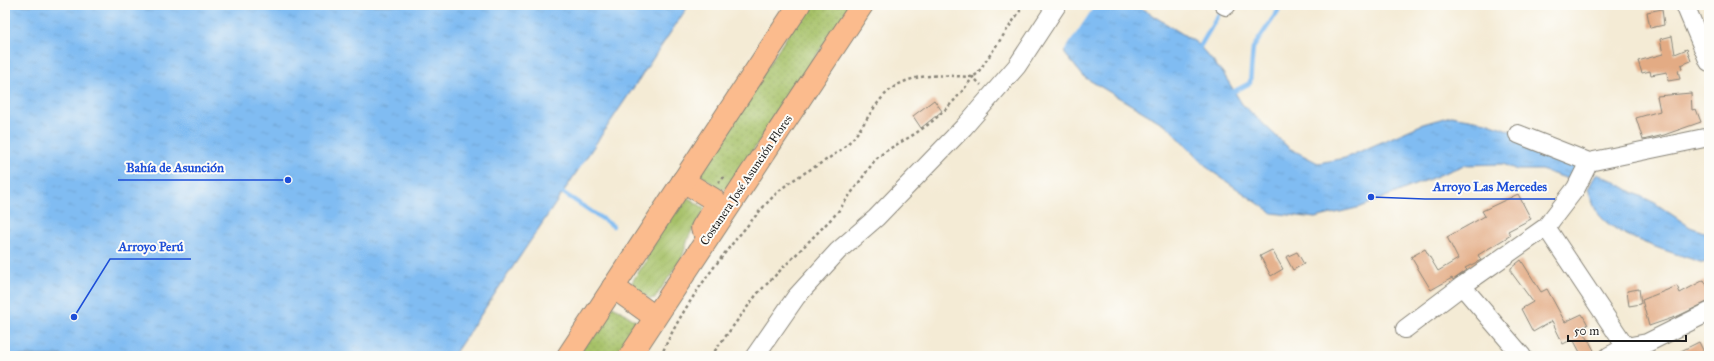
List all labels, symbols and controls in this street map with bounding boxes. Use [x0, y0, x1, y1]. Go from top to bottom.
street label: Costanera José Asunción Flores [697, 112, 796, 248]
callout: Bahía de Asunción [118, 155, 232, 180]
text: Bahía de Asunción [126, 160, 224, 176]
callout: Arroyo Las Mercedes [1425, 174, 1555, 199]
text: Arroyo Las Mercedes [1432, 179, 1547, 195]
callout: Arroyo Perú [110, 234, 191, 259]
text: Arroyo Perú [118, 239, 183, 255]
scale bar [1568, 317, 1686, 343]
text: 50 m [1574, 324, 1599, 338]

